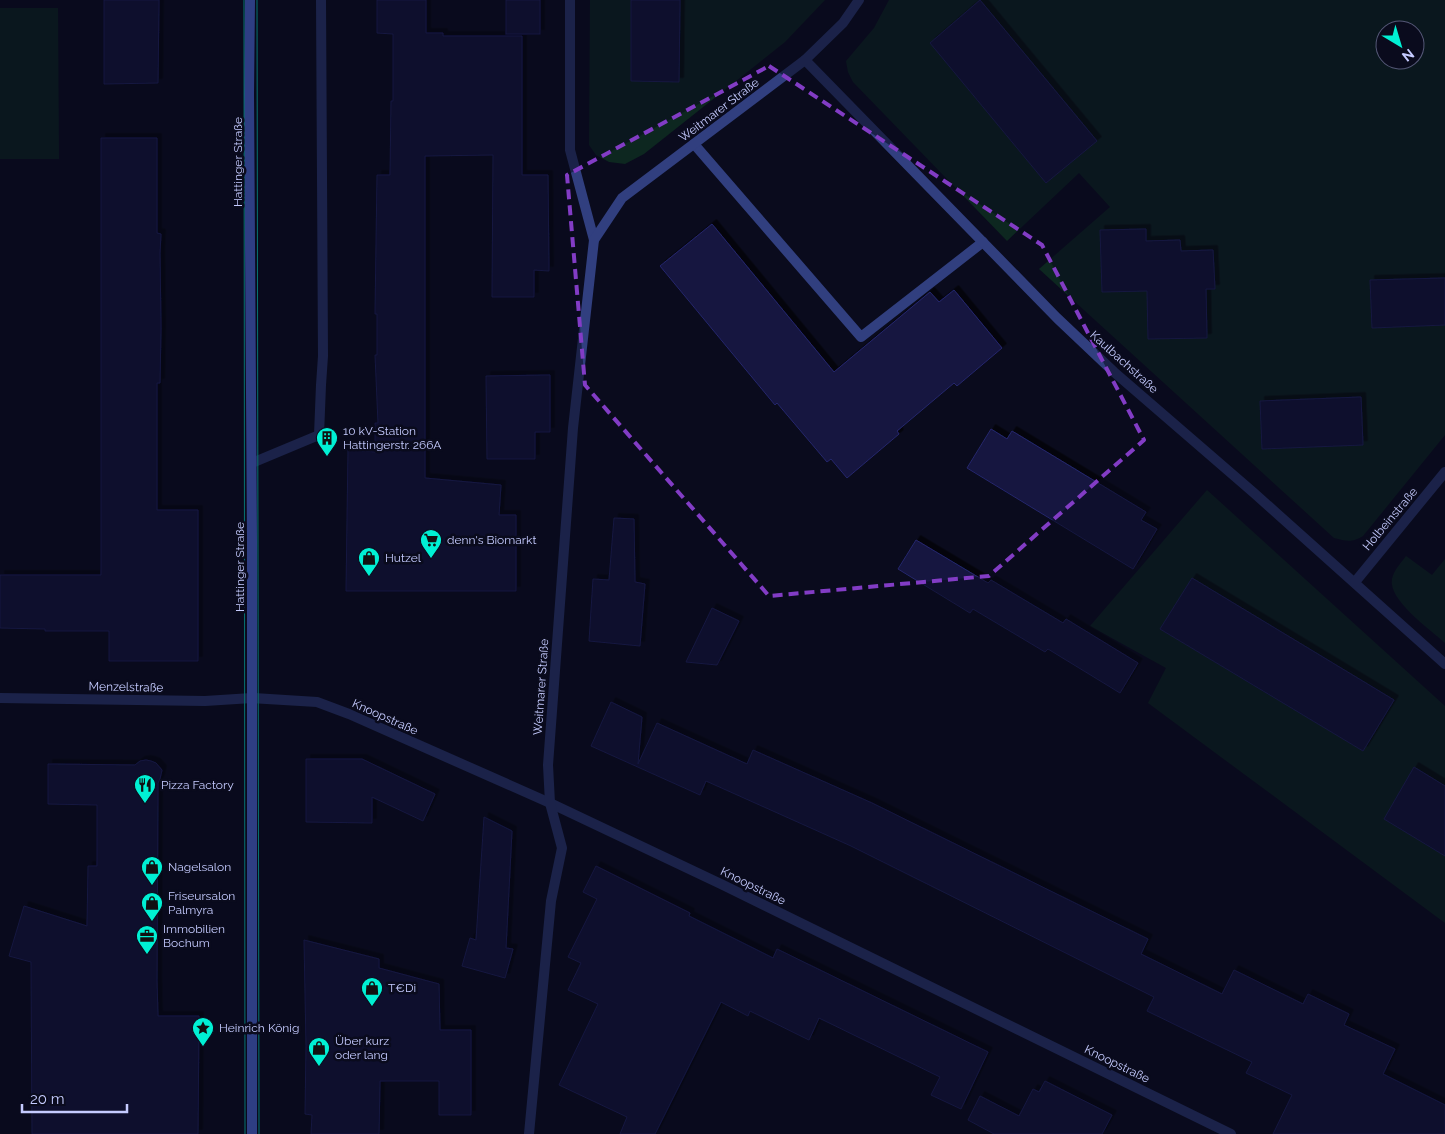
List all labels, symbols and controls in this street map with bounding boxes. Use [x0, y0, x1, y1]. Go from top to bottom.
north arrow [1375, 20, 1425, 70]
text: N [1399, 46, 1417, 65]
street label: Weitmarer Straße [676, 75, 762, 145]
street label: Hattinger Straße [231, 117, 245, 207]
street label: Kaulbachstraße [1087, 328, 1161, 396]
place label: 10 kV-Station Hattingerstr. 266A [343, 424, 441, 452]
building icon: 10 kV-Station Hattingerstr. 266A [315, 426, 339, 457]
street label: Holbeinstraße [1360, 485, 1420, 553]
street label: Hattinger Straße [233, 522, 247, 612]
supermarket icon: denn's Biomarkt [419, 528, 443, 559]
place label: denn's Biomarkt [447, 533, 536, 547]
shop icon: Hutzel [357, 546, 381, 577]
place label: Hutzel [385, 551, 422, 565]
street label: Weitmarer Straße [531, 638, 551, 736]
street label: Menzelstraße [89, 679, 163, 695]
street label: Knoopstraße [350, 696, 420, 738]
restaurant icon: Pizza Factory [133, 773, 157, 804]
place label: Pizza Factory [161, 778, 234, 792]
shop icon: Nagelsalon [140, 855, 164, 886]
place label: Nagelsalon [168, 860, 231, 874]
street label: Knoopstraße [718, 864, 788, 908]
place label: Friseursalon Palmyra [168, 889, 235, 917]
shop icon: Friseursalon Palmyra [140, 891, 164, 922]
place label: Immobilien Bochum [163, 922, 225, 950]
office icon: Immobilien Bochum [135, 924, 159, 955]
shop icon: T€Di [360, 976, 384, 1007]
place label: T€Di [388, 981, 416, 995]
place icon: Heinrich König [191, 1016, 215, 1047]
place label: Heinrich König [219, 1021, 299, 1035]
place label: Über kurz oder lang [335, 1034, 389, 1062]
shop icon: Über kurz oder lang [307, 1036, 331, 1067]
street label: Knoopstraße [1082, 1042, 1152, 1086]
scale bar [22, 1082, 128, 1114]
text: 20 m [30, 1090, 65, 1108]

